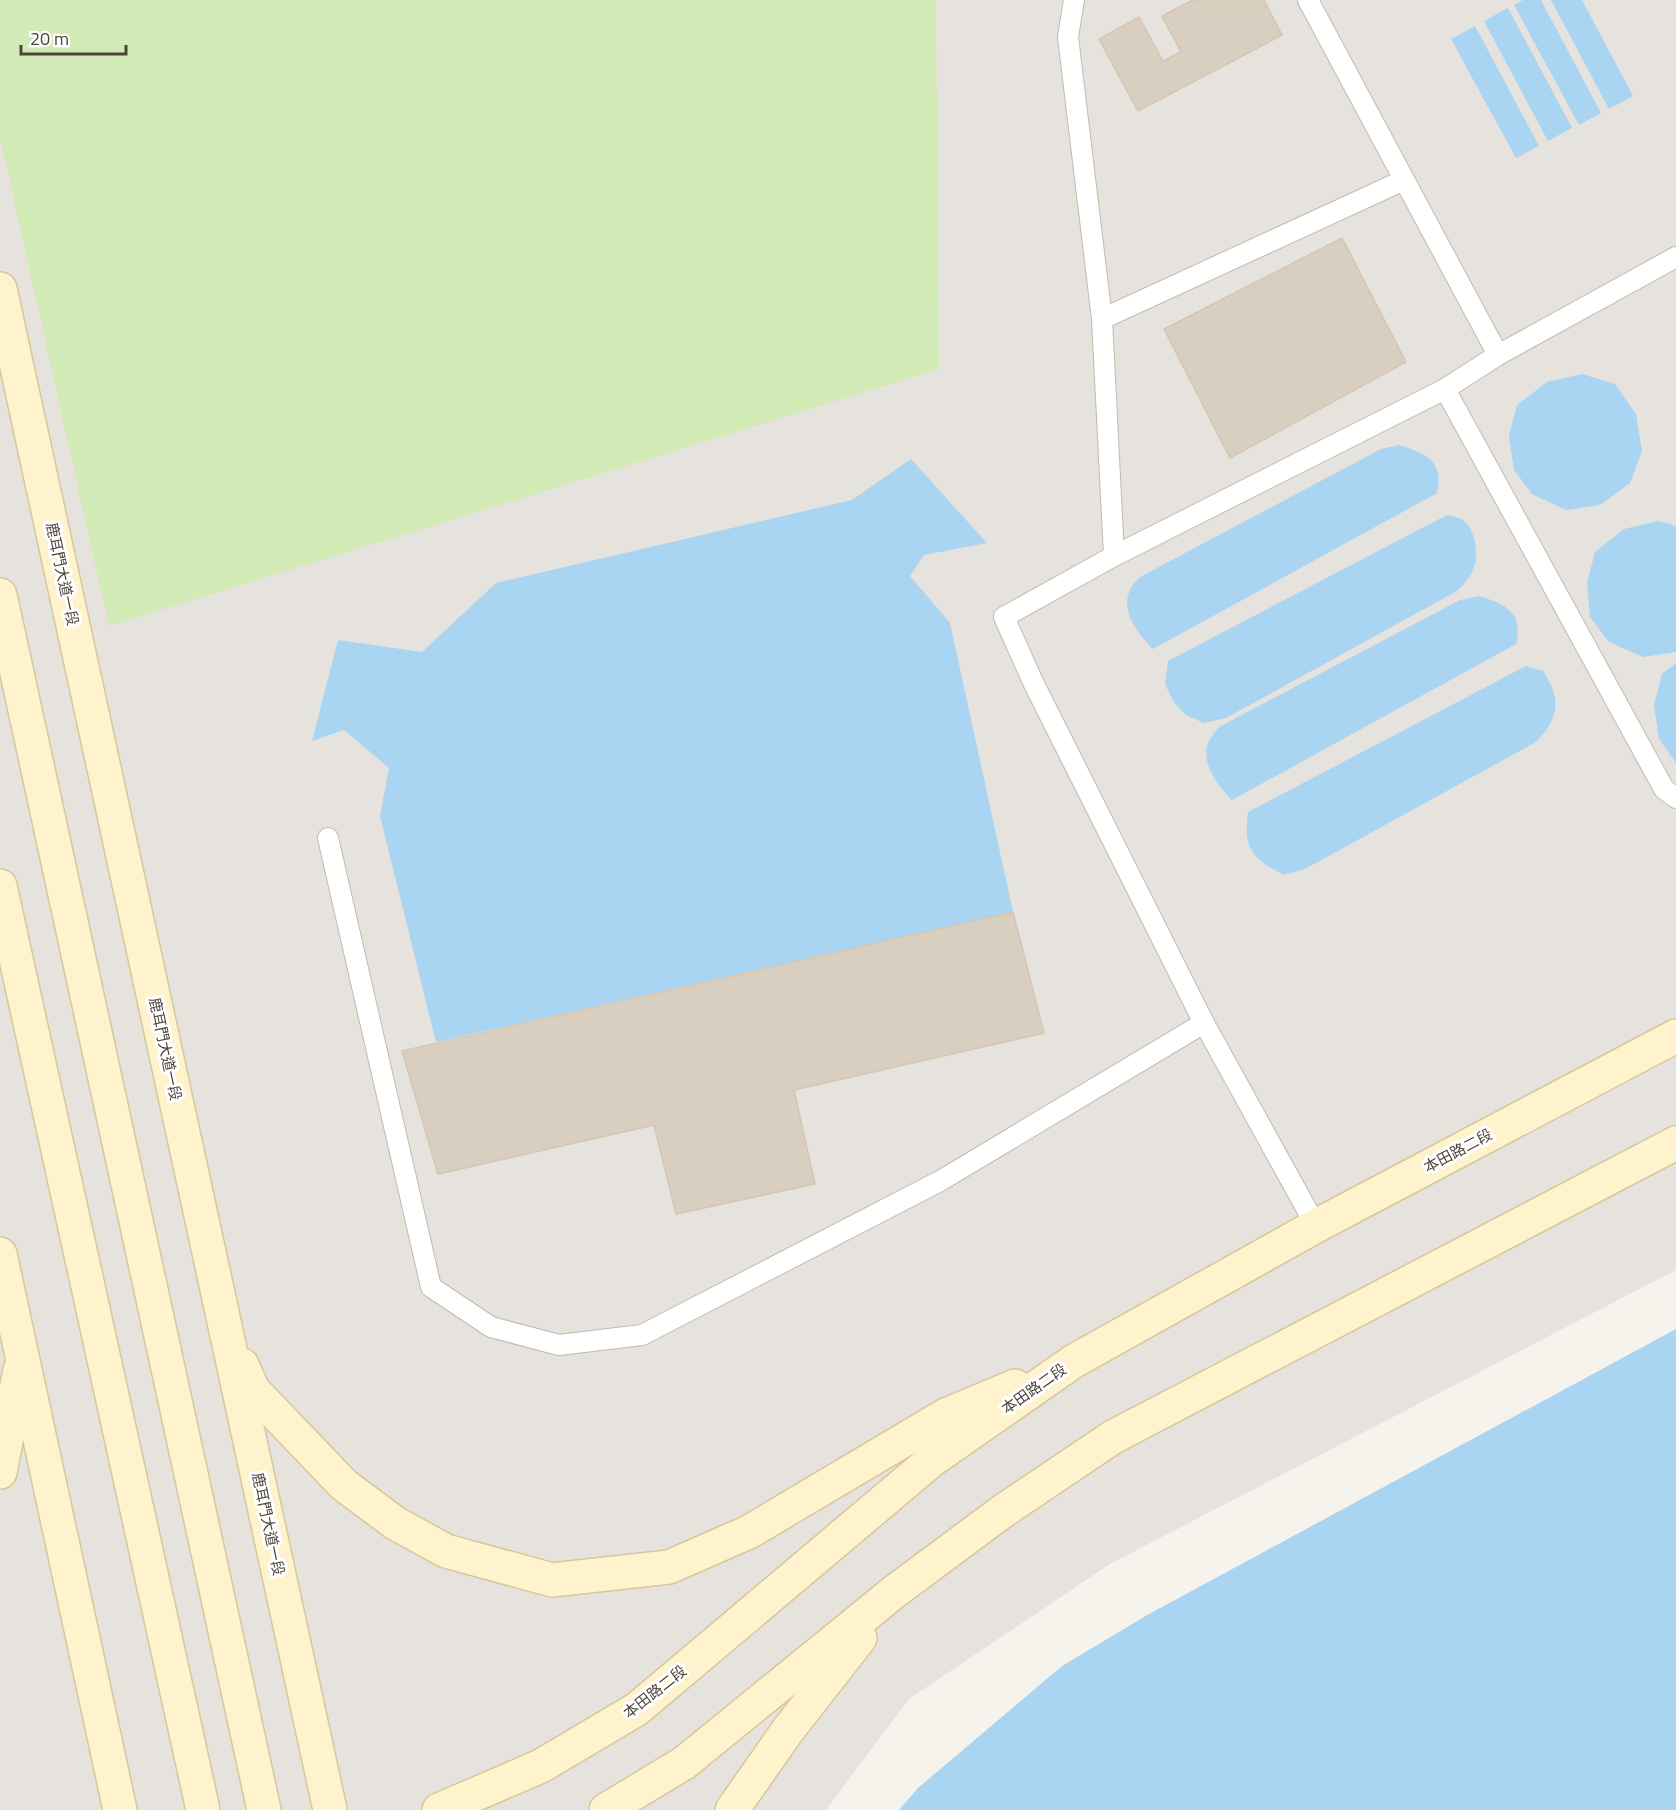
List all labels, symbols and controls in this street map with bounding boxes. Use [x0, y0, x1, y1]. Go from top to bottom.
scale bar [21, 18, 126, 56]
text: 20 m [30, 25, 69, 52]
street label: 鹿耳門大道一段 [40, 520, 85, 628]
street label: 鹿耳門大道一段 [143, 995, 188, 1103]
street label: 本田路二段 [1419, 1123, 1496, 1178]
street label: 本田路二段 [996, 1358, 1071, 1420]
street label: 鹿耳門大道一段 [246, 1470, 291, 1578]
street label: 本田路二段 [618, 1659, 691, 1724]

